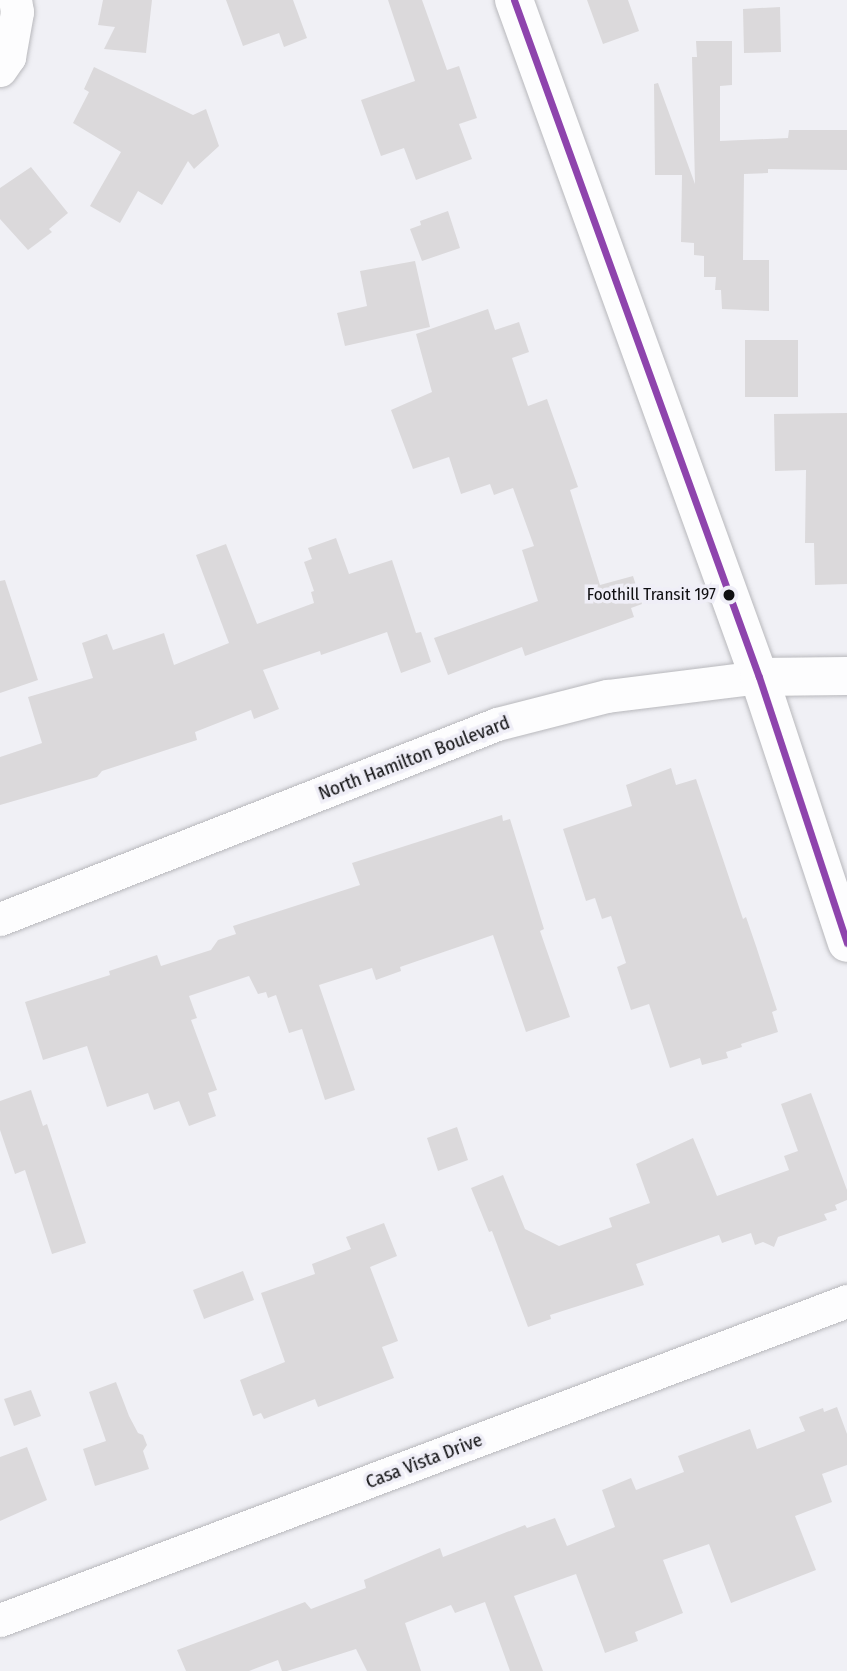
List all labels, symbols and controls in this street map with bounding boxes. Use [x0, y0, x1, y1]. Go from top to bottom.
place label: Foothill Transit 197 [587, 585, 716, 605]
marker: Foothill Transit 197 [722, 588, 736, 602]
street label: North Hamilton Boulevard [315, 711, 513, 805]
street label: Casa Vista Drive [362, 1428, 486, 1494]

